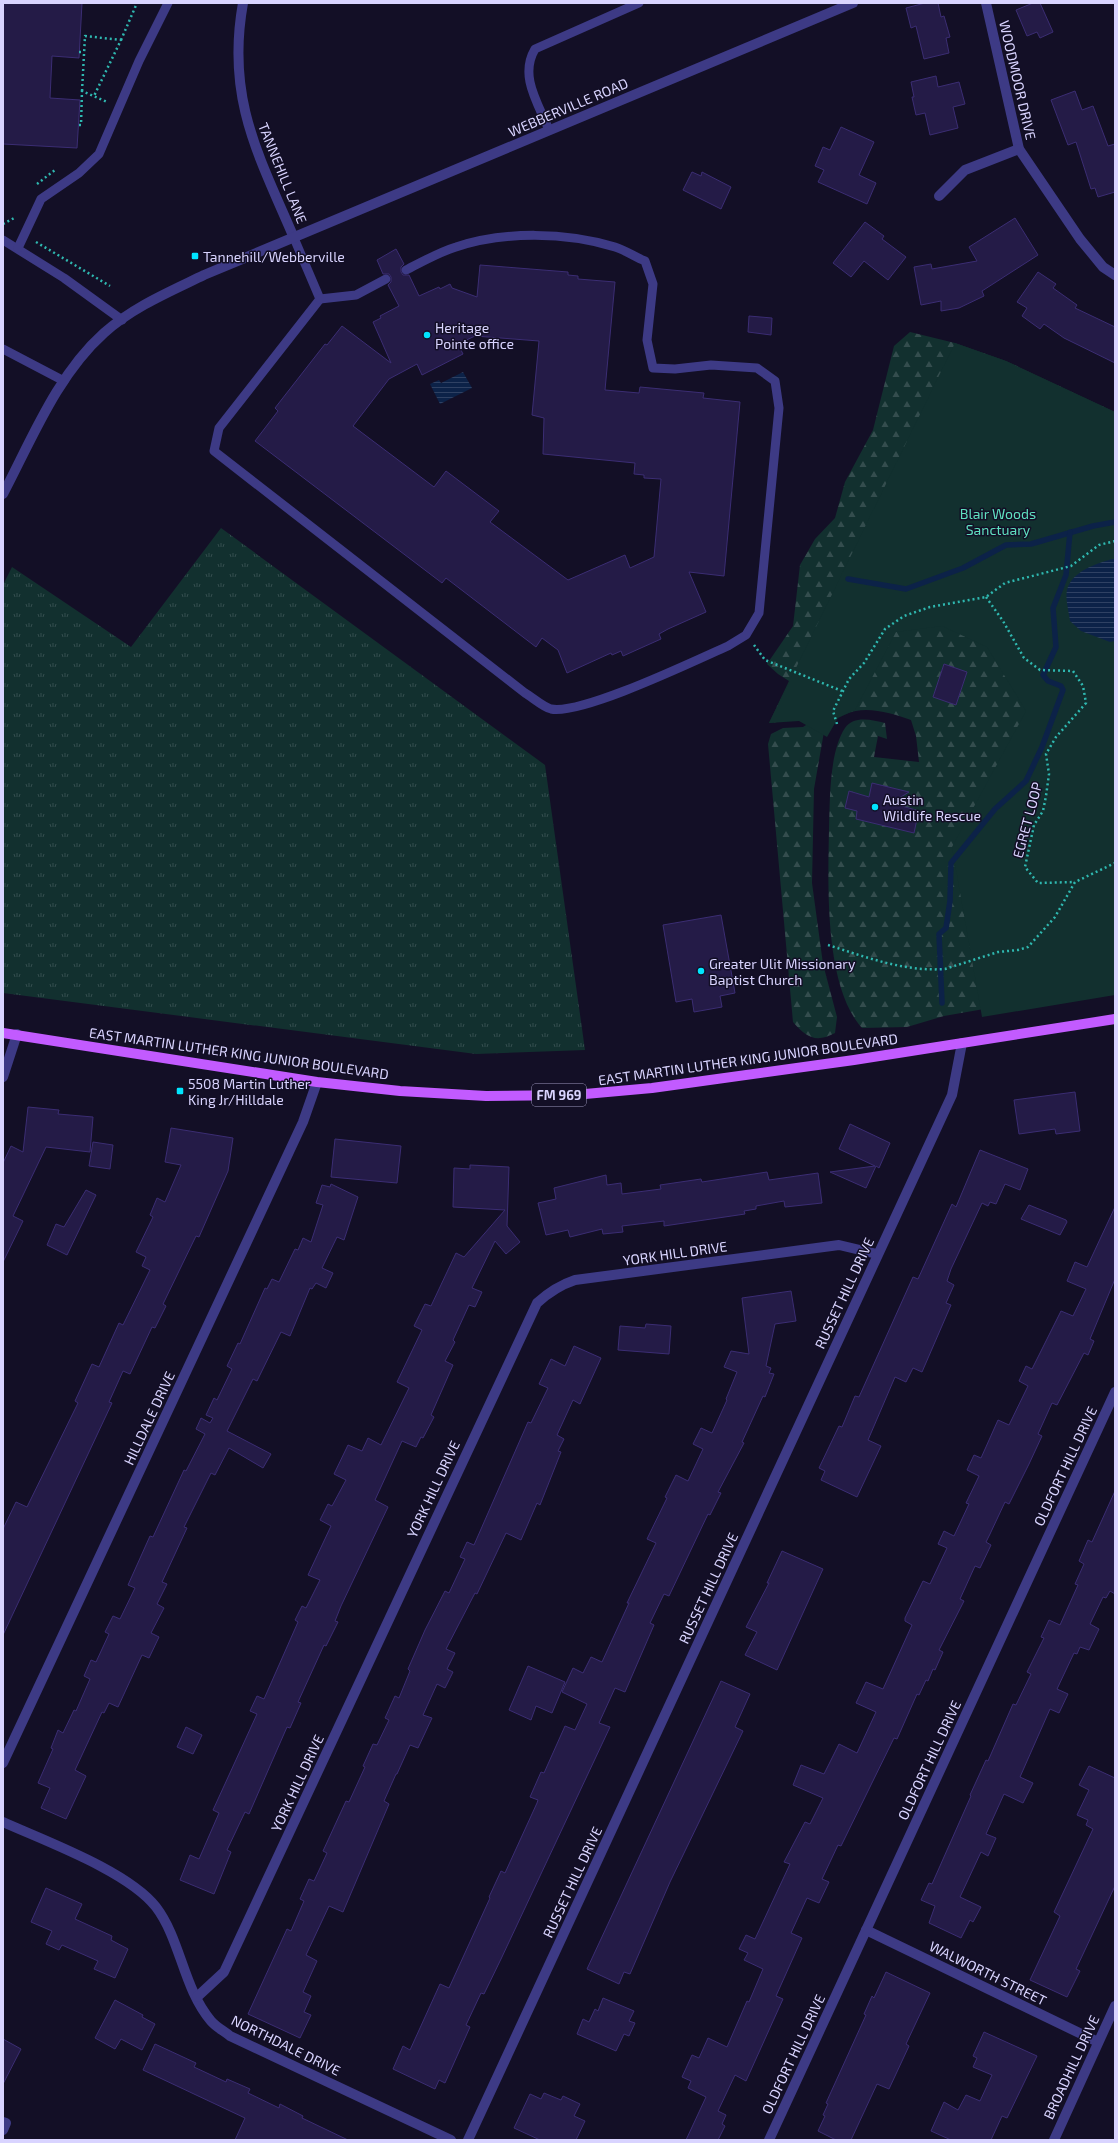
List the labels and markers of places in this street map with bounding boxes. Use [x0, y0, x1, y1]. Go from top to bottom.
place label: Tannehill/Webberville [203, 248, 345, 265]
marker: Tannehill/Webberville [190, 251, 200, 261]
place label: Heritage Pointe office [435, 319, 514, 352]
marker: Heritage Pointe office [422, 330, 432, 340]
place label: Austin Wildlife Rescue [883, 791, 981, 824]
marker: Austin Wildlife Rescue [870, 802, 880, 812]
place label: Greater Ulit Missionary Baptist Church [709, 955, 856, 988]
marker: Greater Ulit Missionary Baptist Church [696, 966, 706, 976]
place label: 5508 Martin Luther King Jr/Hilldale [188, 1075, 311, 1108]
marker: 5508 Martin Luther King Jr/Hilldale [175, 1086, 185, 1096]

